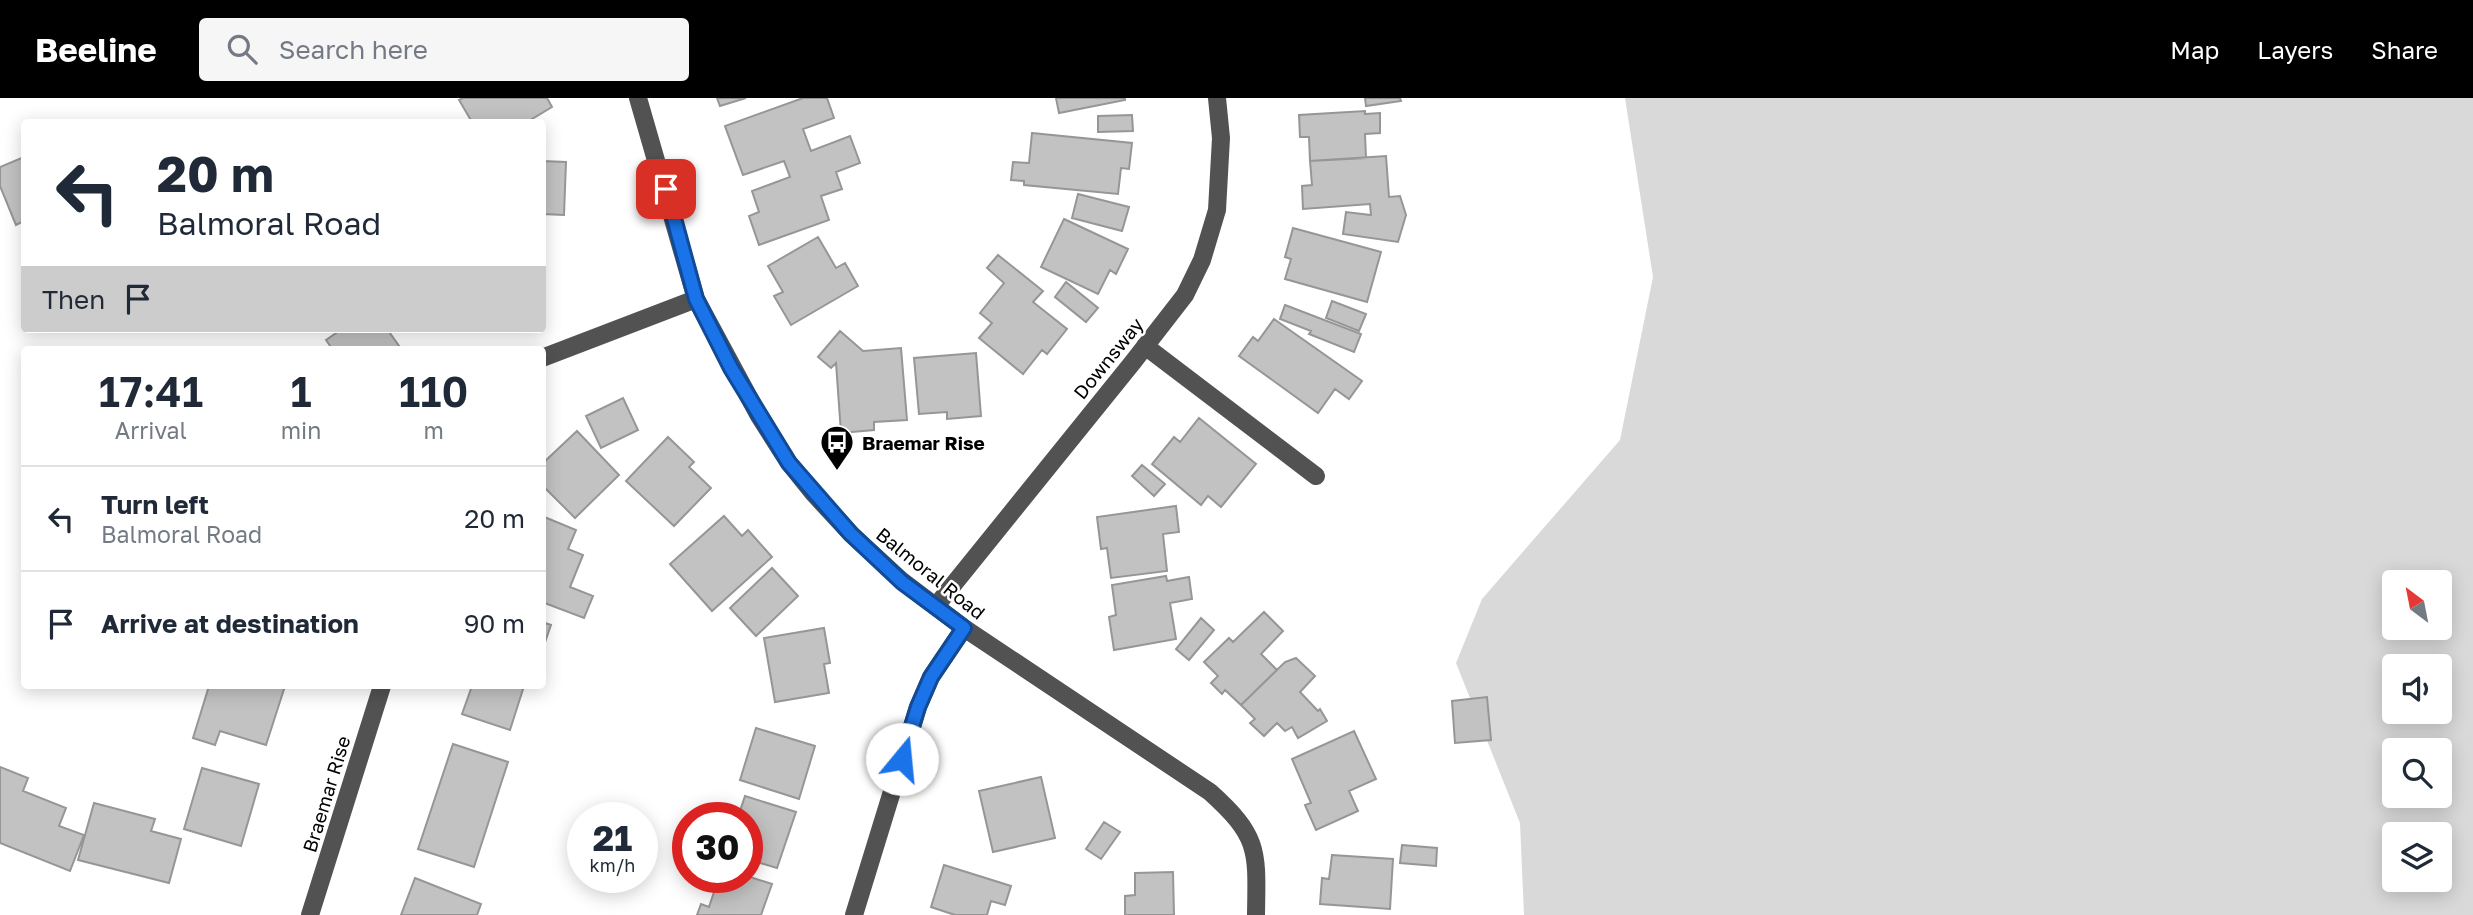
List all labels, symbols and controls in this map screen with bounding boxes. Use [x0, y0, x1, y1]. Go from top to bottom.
search box [199, 18, 689, 81]
text: Beeline [35, 30, 157, 69]
icon: search [223, 30, 261, 68]
text: Search here [279, 34, 428, 65]
text: Map [2170, 35, 2219, 64]
text: Layers [2257, 35, 2333, 64]
text: Share [2371, 35, 2438, 64]
text: 20 m [157, 144, 274, 203]
icon: left [42, 147, 133, 238]
pin [636, 159, 696, 219]
icon: arrive [647, 170, 685, 208]
text: Balmoral Road [157, 204, 381, 242]
icon: arrive [119, 280, 157, 318]
text: Then [42, 284, 105, 315]
street label: Downsway [1068, 313, 1148, 403]
text: 17:41 [99, 366, 203, 416]
text: 1 [291, 366, 312, 416]
text: 110 [399, 366, 468, 416]
text: Arrival [115, 416, 187, 444]
text: min [281, 416, 321, 444]
text: m [424, 416, 444, 444]
bus stop icon: Braemar Rise [818, 423, 856, 472]
place label: Braemar Rise [862, 431, 985, 454]
text: Turn left [101, 489, 209, 520]
icon: left [42, 500, 80, 538]
text: 20 m [464, 503, 525, 534]
text: Balmoral Road [101, 520, 262, 548]
street label: Balmoral Road [872, 522, 990, 624]
north arrow [2382, 570, 2452, 640]
map controls [2382, 570, 2452, 892]
icon: arrive [42, 605, 80, 643]
text: Arrive at destination [101, 608, 359, 639]
text: 90 m [464, 608, 525, 639]
button: sound [2382, 654, 2452, 724]
position arrow [865, 722, 939, 796]
street label: Braemar Rise [297, 733, 355, 855]
button: search [2382, 738, 2452, 808]
speed limit sign: 30 [672, 802, 763, 893]
text: 21 [593, 817, 632, 859]
button: layers [2382, 822, 2452, 892]
text: km/h [590, 854, 635, 876]

